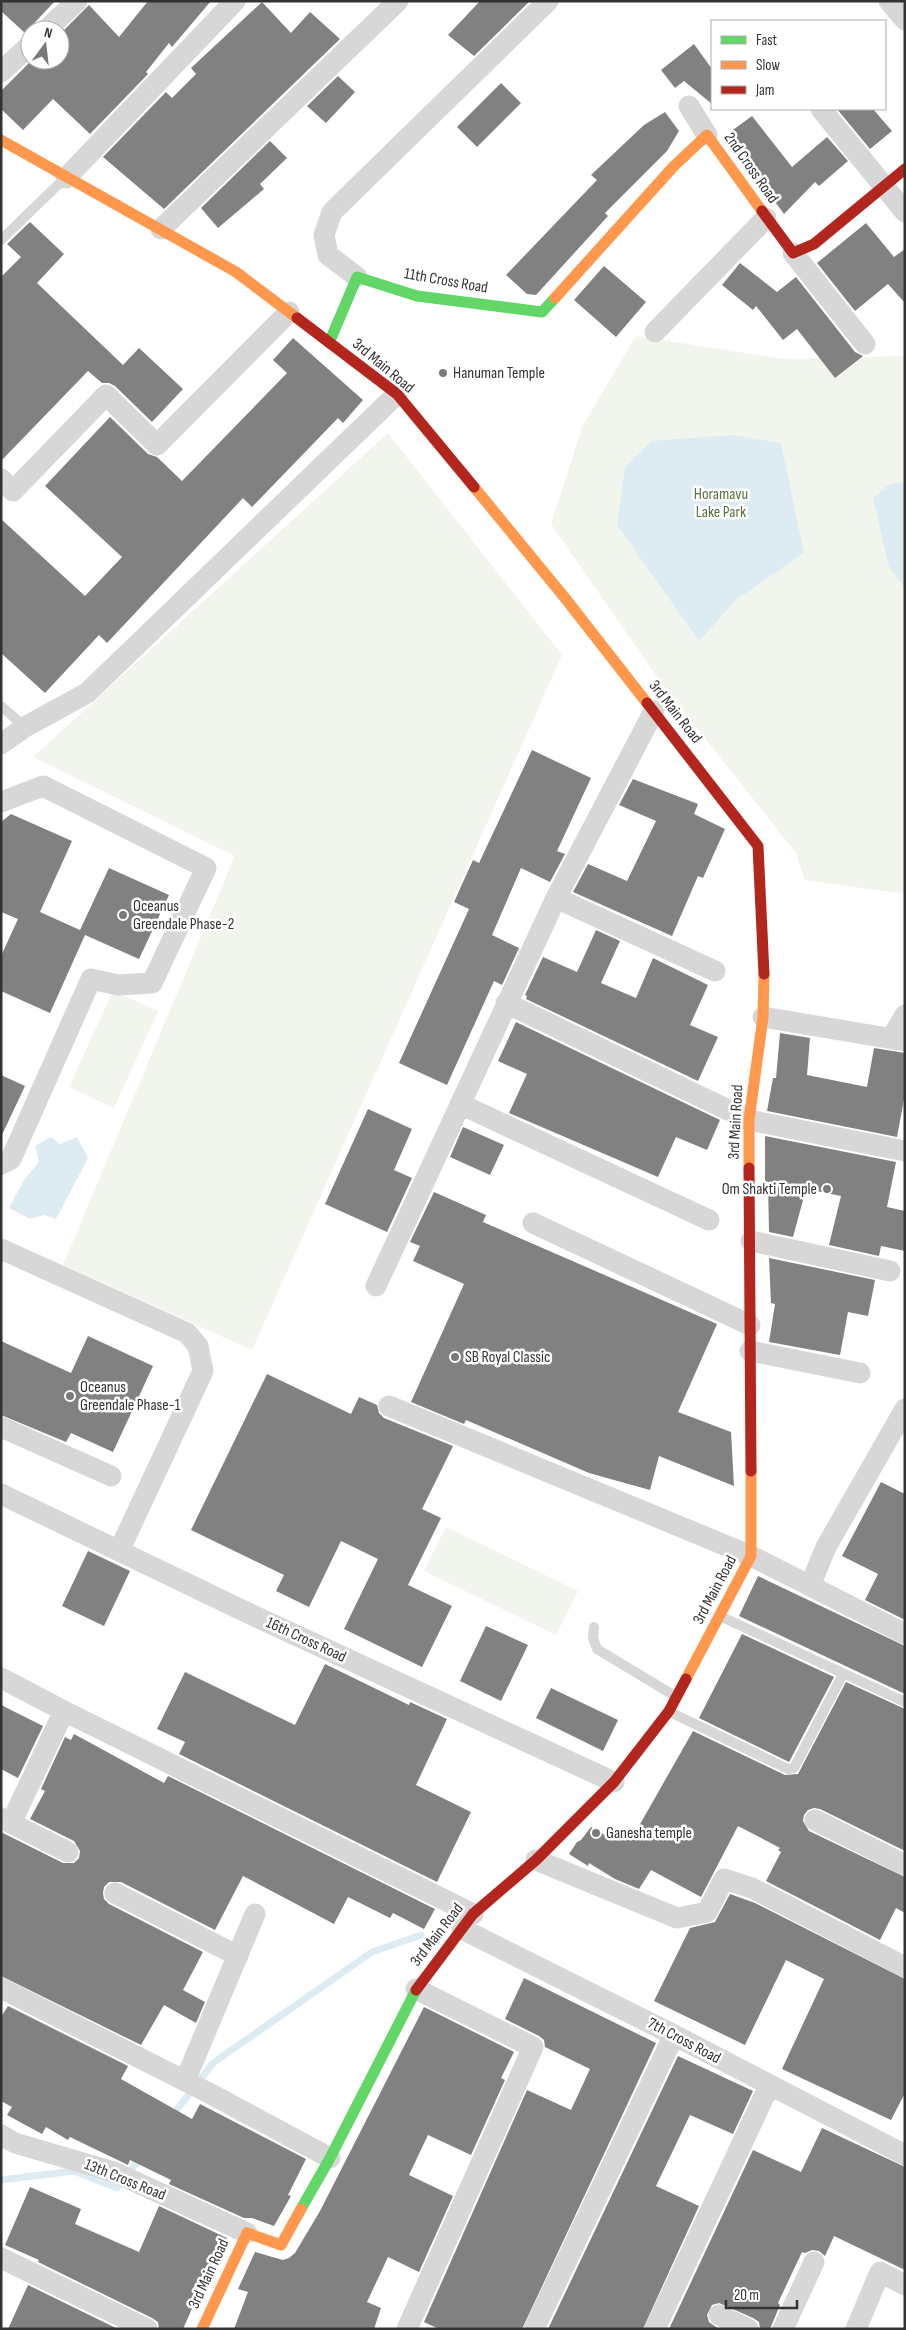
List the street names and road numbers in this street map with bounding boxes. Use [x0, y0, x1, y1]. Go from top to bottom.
street label: 2nd Cross Road [720, 129, 782, 207]
street label: 11th Cross Road [403, 264, 489, 298]
street label: 3rd Main Road [348, 335, 418, 397]
street label: 3rd Main Road [644, 677, 706, 747]
street label: 3rd Main Road [725, 1084, 747, 1160]
street label: 3rd Main Road [689, 1552, 741, 1628]
street label: 16th Cross Road [263, 1613, 349, 1667]
street label: 3rd Main Road [406, 1900, 468, 1970]
street label: 7th Cross Road [644, 2014, 724, 2068]
street label: 13th Cross Road [82, 2155, 168, 2205]
street label: 3rd Main Road [185, 2236, 233, 2312]

